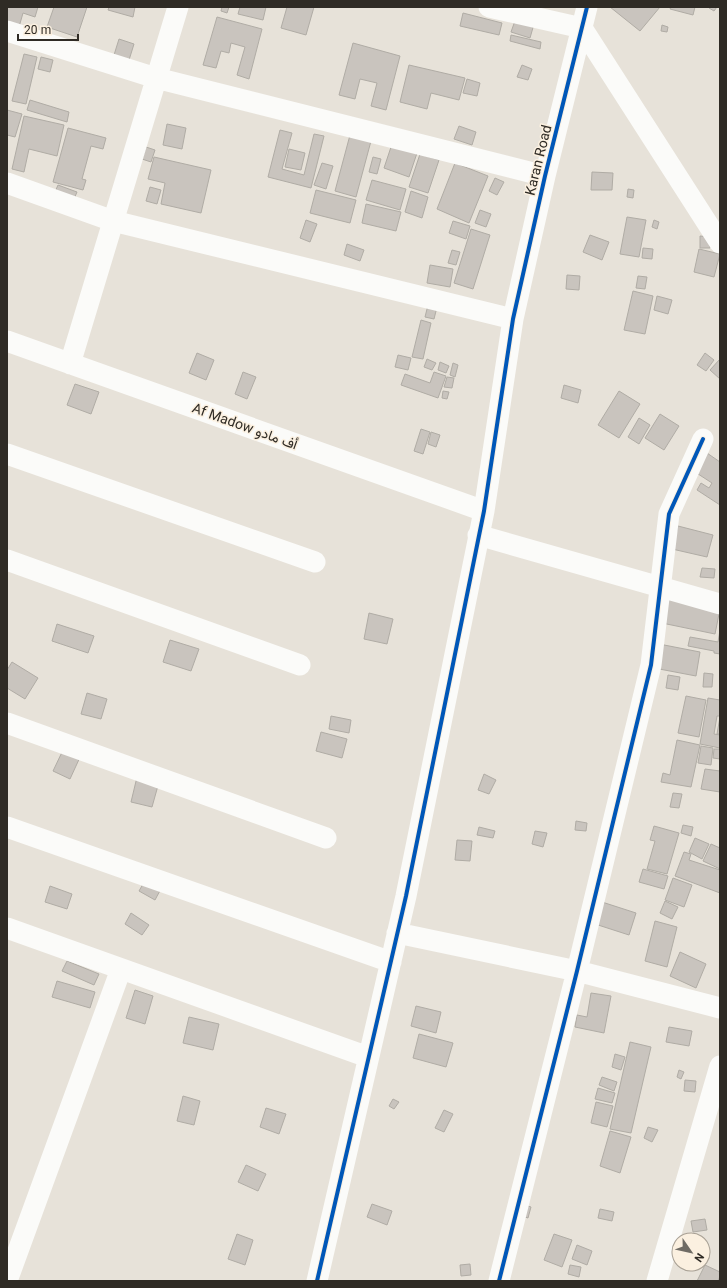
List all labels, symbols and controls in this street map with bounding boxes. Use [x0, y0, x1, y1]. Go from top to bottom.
scale bar [18, 16, 78, 42]
text: 20 m [24, 22, 51, 40]
street label: Karan Road [521, 123, 559, 198]
street label: Af Madow أف مادو [188, 399, 300, 457]
north arrow [671, 1232, 711, 1272]
text: N [689, 1249, 707, 1265]

